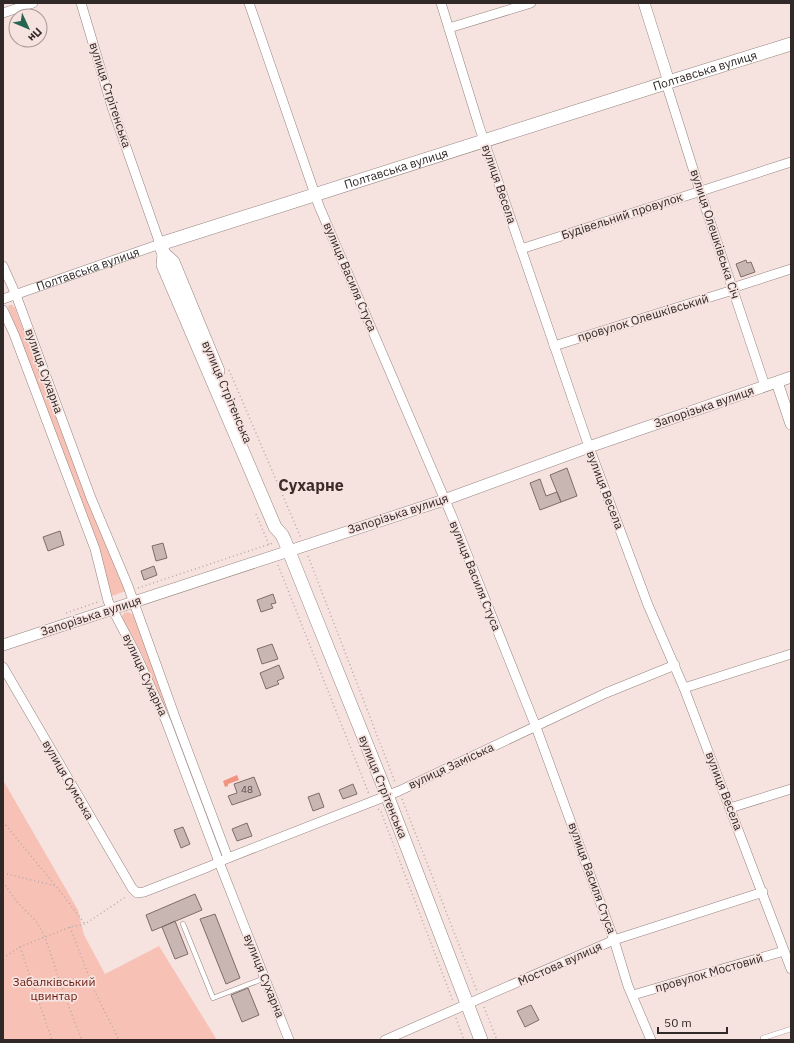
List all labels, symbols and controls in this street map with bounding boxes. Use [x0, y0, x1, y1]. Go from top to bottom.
north arrow [8, 8, 48, 48]
text: Пн [25, 25, 45, 45]
street label: вулиця Стрітенська [86, 40, 135, 150]
street label: Полтавська вулиця [651, 47, 759, 94]
street label: вулиця Весела [479, 142, 520, 226]
street label: Полтавська вулиця [342, 145, 450, 192]
street label: вулиця Олешківська Січ [687, 167, 744, 300]
street label: Будівельний провулок [559, 189, 685, 242]
street label: вулиця Василя Стуса [321, 220, 381, 334]
street label: Полтавська вулиця [34, 244, 141, 294]
street label: провулок Олешківський [575, 290, 710, 345]
street label: вулиця Сухарна [22, 326, 67, 416]
street label: вулиця Стрітенська [199, 338, 256, 446]
street label: Запорізька вулиця [652, 382, 756, 431]
street label: вулиця Весела [584, 448, 628, 532]
district label: Сухарне [278, 475, 344, 495]
street label: Запорізька вулиця [346, 490, 450, 537]
street label: вулиця Василя Стуса [446, 519, 505, 634]
street label: Запорізька вулиця [39, 592, 143, 639]
street label: вулиця Сухарна [120, 631, 171, 719]
street label: вулиця Стрітенська [356, 733, 411, 841]
street label: вулиця Сумська [40, 737, 98, 823]
street label: вулиця Заміська [406, 739, 497, 792]
street label: вулиця Весела [703, 749, 747, 833]
house number: 48 [241, 783, 253, 796]
street label: вулиця Василя Стуса [565, 820, 620, 936]
street label: вулиця Сухарна [241, 932, 288, 1020]
street label: Мостова вулиця [515, 938, 604, 989]
street label: провулок Мостовий [653, 950, 765, 995]
park label: Забалківський цвинтар [13, 974, 95, 1003]
scale bar [658, 1009, 727, 1035]
text: 50 m [664, 1015, 692, 1030]

